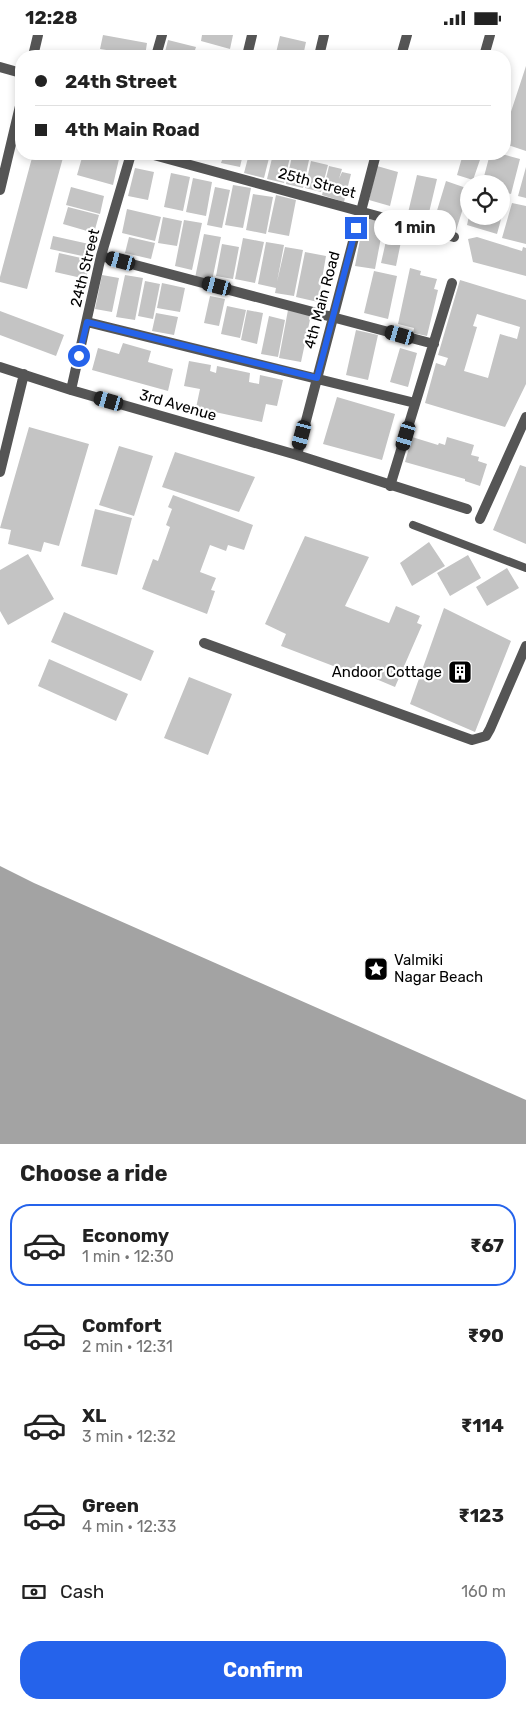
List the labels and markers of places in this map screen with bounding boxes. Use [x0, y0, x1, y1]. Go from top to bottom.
building icon: Andoor Cottage [447, 659, 473, 685]
place label: Andoor Cottage [332, 663, 442, 681]
place label: Valmiki Nagar Beach [394, 951, 483, 986]
place icon: Valmiki Nagar Beach [363, 956, 389, 982]

